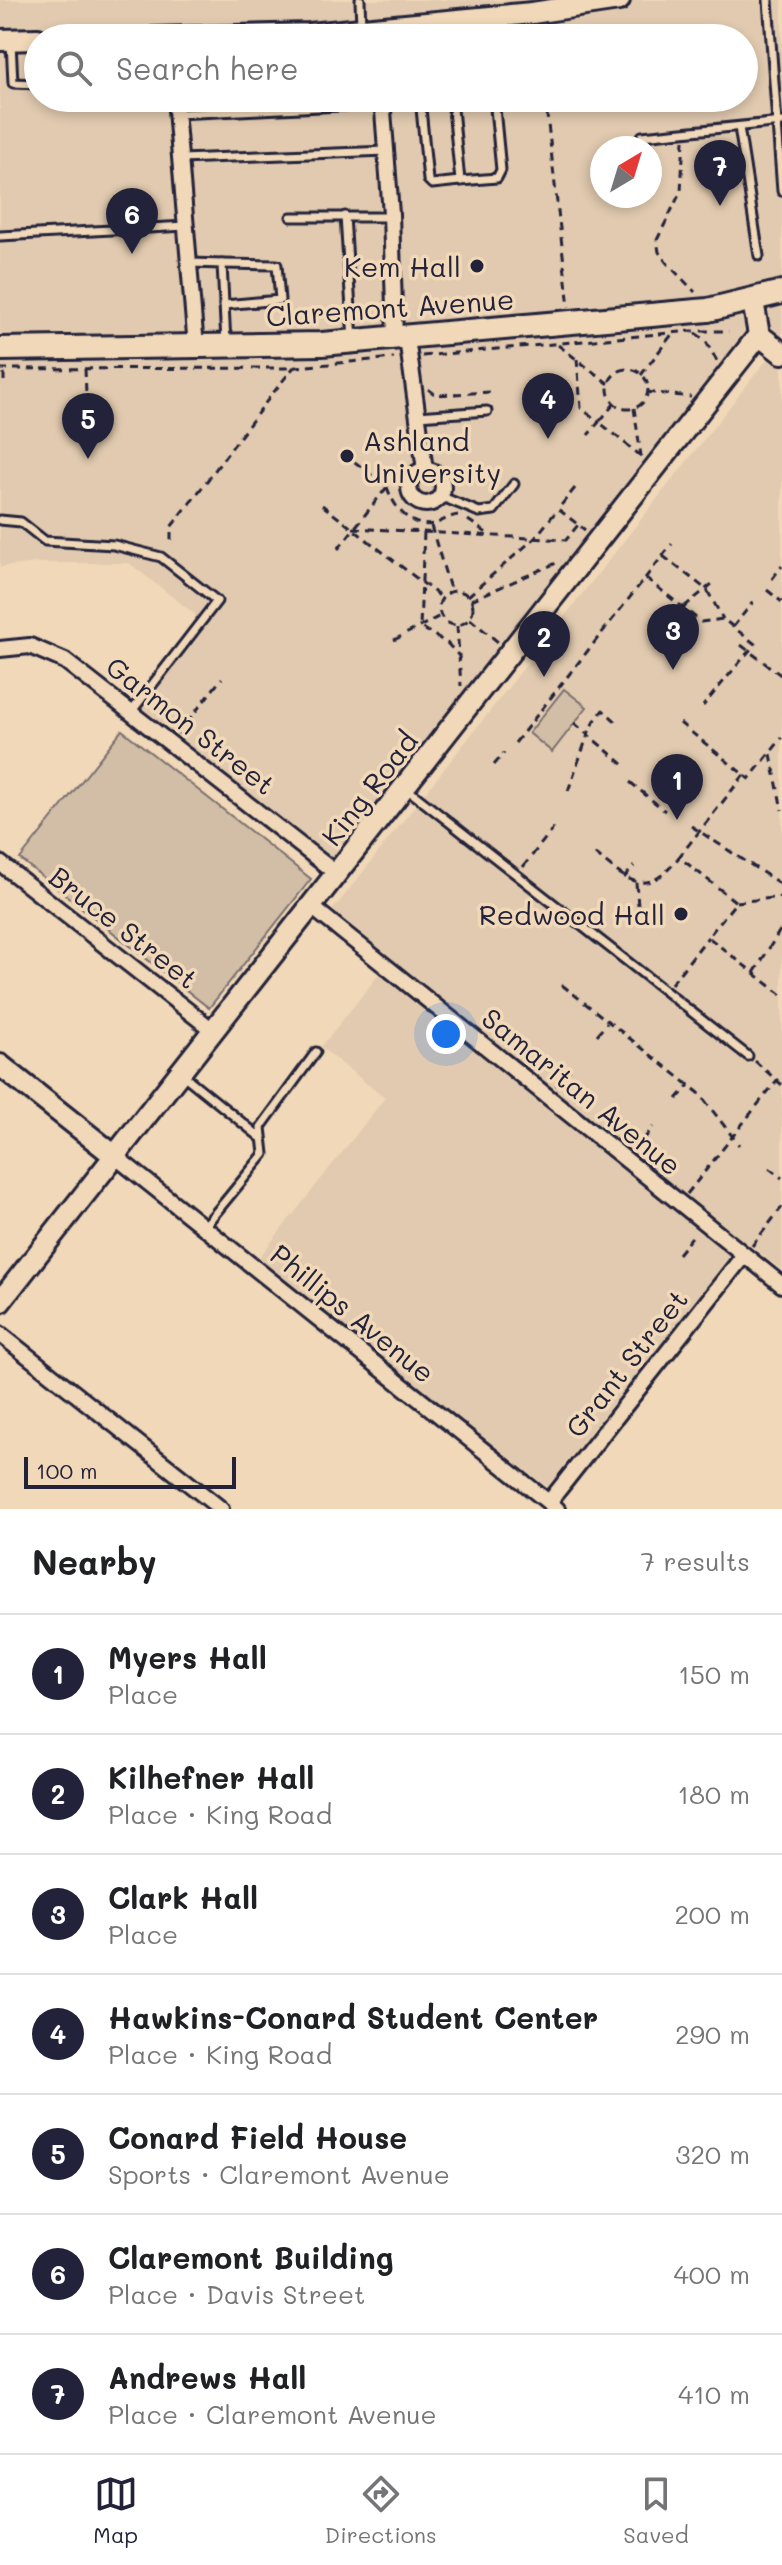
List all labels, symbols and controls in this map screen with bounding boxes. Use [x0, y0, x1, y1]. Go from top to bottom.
search box [24, 24, 758, 112]
icon: search [52, 46, 96, 90]
text: Search here [116, 48, 299, 88]
north arrow [590, 136, 662, 208]
pin: 7 [694, 140, 746, 206]
pin: 6 [106, 188, 158, 254]
place label: Kem Hall [344, 248, 461, 284]
marker: Kem Hall [468, 257, 486, 275]
street label: Claremont Avenue [265, 280, 515, 334]
pin: 4 [522, 373, 574, 439]
pin: 5 [62, 393, 114, 459]
place label: Ashland University [363, 422, 501, 490]
marker: Ashland University [338, 447, 356, 465]
pin: 3 [647, 604, 699, 670]
pin: 2 [518, 611, 570, 677]
street label: Garmon Street [99, 648, 283, 802]
street label: King Road [313, 723, 425, 853]
pin: 1 [651, 754, 703, 820]
street label: Bruce Street [43, 858, 205, 996]
place label: Redwood Hall [479, 896, 665, 932]
marker: Redwood Hall [672, 905, 690, 923]
street label: Samaritan Avenue [475, 999, 689, 1183]
your location [426, 1014, 466, 1054]
street label: Phillips Avenue [264, 1236, 442, 1390]
street label: Grant Street [557, 1282, 695, 1444]
scale bar [24, 1453, 236, 1489]
text: 100 m [36, 1456, 98, 1485]
text: Nearby [32, 1539, 157, 1584]
text: 7 results [641, 1544, 750, 1578]
text: Myers Hall [108, 1637, 267, 1677]
text: 1 [52, 1657, 64, 1691]
text: 150 m [678, 1657, 750, 1691]
text: Place [108, 1677, 178, 1711]
text: Kilhefner Hall [108, 1757, 314, 1797]
text: 2 [51, 1777, 65, 1811]
text: 180 m [678, 1777, 750, 1811]
text: Place · King Road [108, 1797, 332, 1831]
text: Clark Hall [108, 1877, 258, 1917]
text: 3 [50, 1897, 66, 1931]
text: 200 m [674, 1897, 750, 1931]
text: Place [108, 1917, 178, 1951]
text: Hawkins-Conard Student Center [108, 1997, 598, 2037]
text: 4 [50, 2017, 66, 2051]
text: 290 m [675, 2017, 750, 2051]
text: Place · King Road [108, 2037, 332, 2071]
text: Conard Field House [108, 2117, 407, 2157]
text: 5 [50, 2137, 66, 2171]
text: 320 m [675, 2137, 750, 2171]
text: Sports · Claremont Avenue [108, 2157, 450, 2191]
text: Claremont Building [108, 2237, 394, 2277]
text: 6 [50, 2257, 66, 2291]
text: 400 m [674, 2257, 750, 2291]
text: Place · Davis Street [108, 2277, 365, 2311]
text: Andrews Hall [108, 2357, 306, 2397]
text: 7 [51, 2377, 65, 2411]
text: 410 m [678, 2377, 750, 2411]
text: Place · Claremont Avenue [108, 2397, 437, 2431]
tab: Map [93, 2472, 138, 2549]
tab: Directions [325, 2472, 437, 2549]
tab: Saved [623, 2472, 689, 2549]

